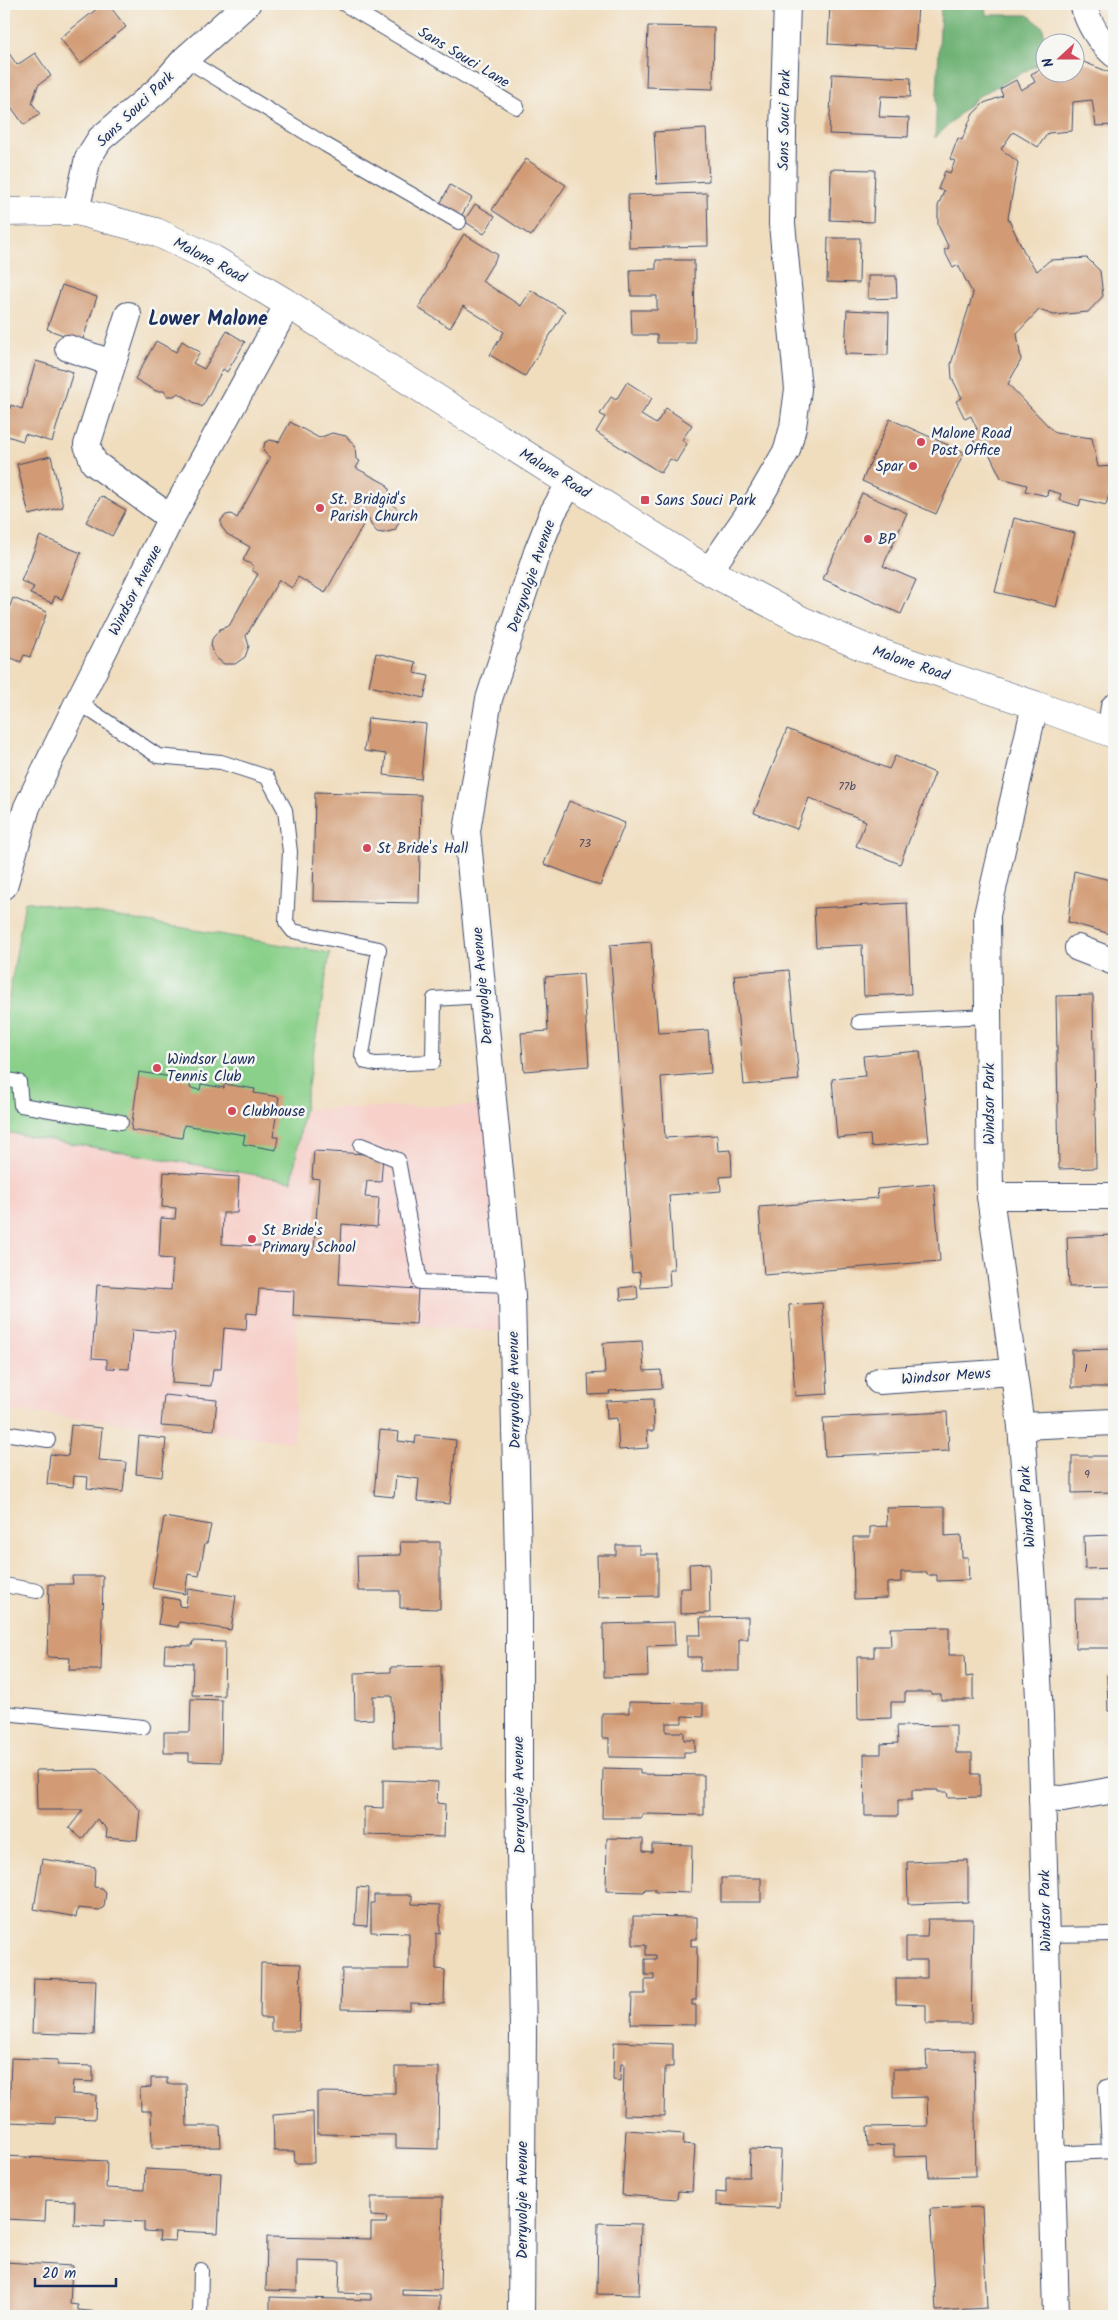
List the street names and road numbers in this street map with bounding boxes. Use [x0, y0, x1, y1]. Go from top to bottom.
street label: Sans Souci Lane [413, 21, 514, 95]
street label: Sans Souci Park [91, 65, 181, 153]
street label: Sans Souci Park [772, 68, 798, 171]
street label: Malone Road [168, 231, 251, 291]
street label: Malone Road [514, 442, 595, 506]
street label: Derryvolgie Avenue [501, 516, 563, 636]
street label: Windsor Avenue [103, 541, 169, 640]
street label: Malone Road [869, 640, 953, 689]
street label: Derryvolgie Avenue [466, 926, 500, 1046]
street label: Windsor Park [978, 1062, 1002, 1145]
street label: Derryvolgie Avenue [502, 1331, 528, 1449]
street label: Windsor Mews [900, 1362, 992, 1392]
street label: Windsor Park [1013, 1464, 1043, 1549]
street label: Derryvolgie Avenue [507, 1736, 533, 1854]
street label: Windsor Park [1033, 1869, 1059, 1952]
street label: Derryvolgie Avenue [511, 2141, 535, 2259]

